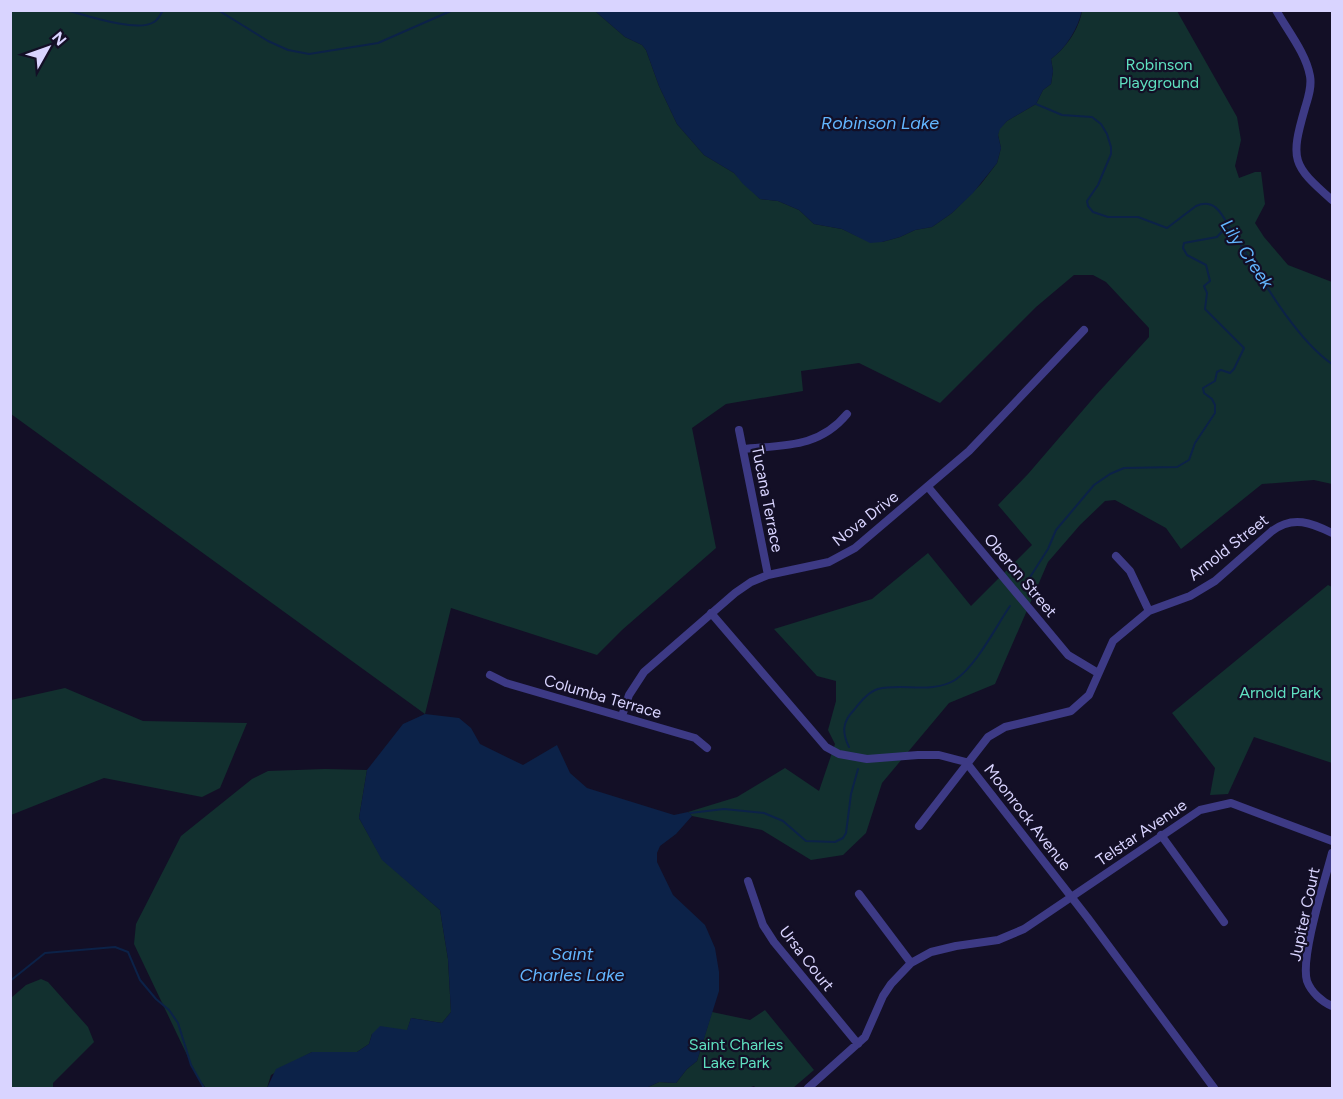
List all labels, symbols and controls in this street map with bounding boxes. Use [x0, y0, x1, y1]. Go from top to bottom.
north arrow [18, 18, 78, 78]
text: N [48, 28, 70, 50]
park label: Robinson Playground [1119, 55, 1199, 92]
water label: Robinson Lake [821, 112, 939, 134]
water label: Lily Creek [1216, 215, 1279, 294]
street label: Tucana Terrace [748, 444, 787, 554]
street label: Nova Drive [828, 487, 902, 550]
street label: Arnold Street [1185, 510, 1272, 584]
street label: Oberon Street [980, 530, 1061, 621]
street label: Columba Terrace [542, 671, 664, 722]
park label: Arnold Park [1239, 683, 1321, 702]
street label: Moonrock Avenue [980, 760, 1075, 875]
street label: Telstar Avenue [1092, 795, 1190, 870]
street label: Jupiter Court [1285, 865, 1324, 963]
street label: Ursa Court [775, 922, 838, 995]
water label: Saint Charles Lake [520, 943, 625, 986]
park label: Saint Charles Lake Park [689, 1035, 783, 1072]

